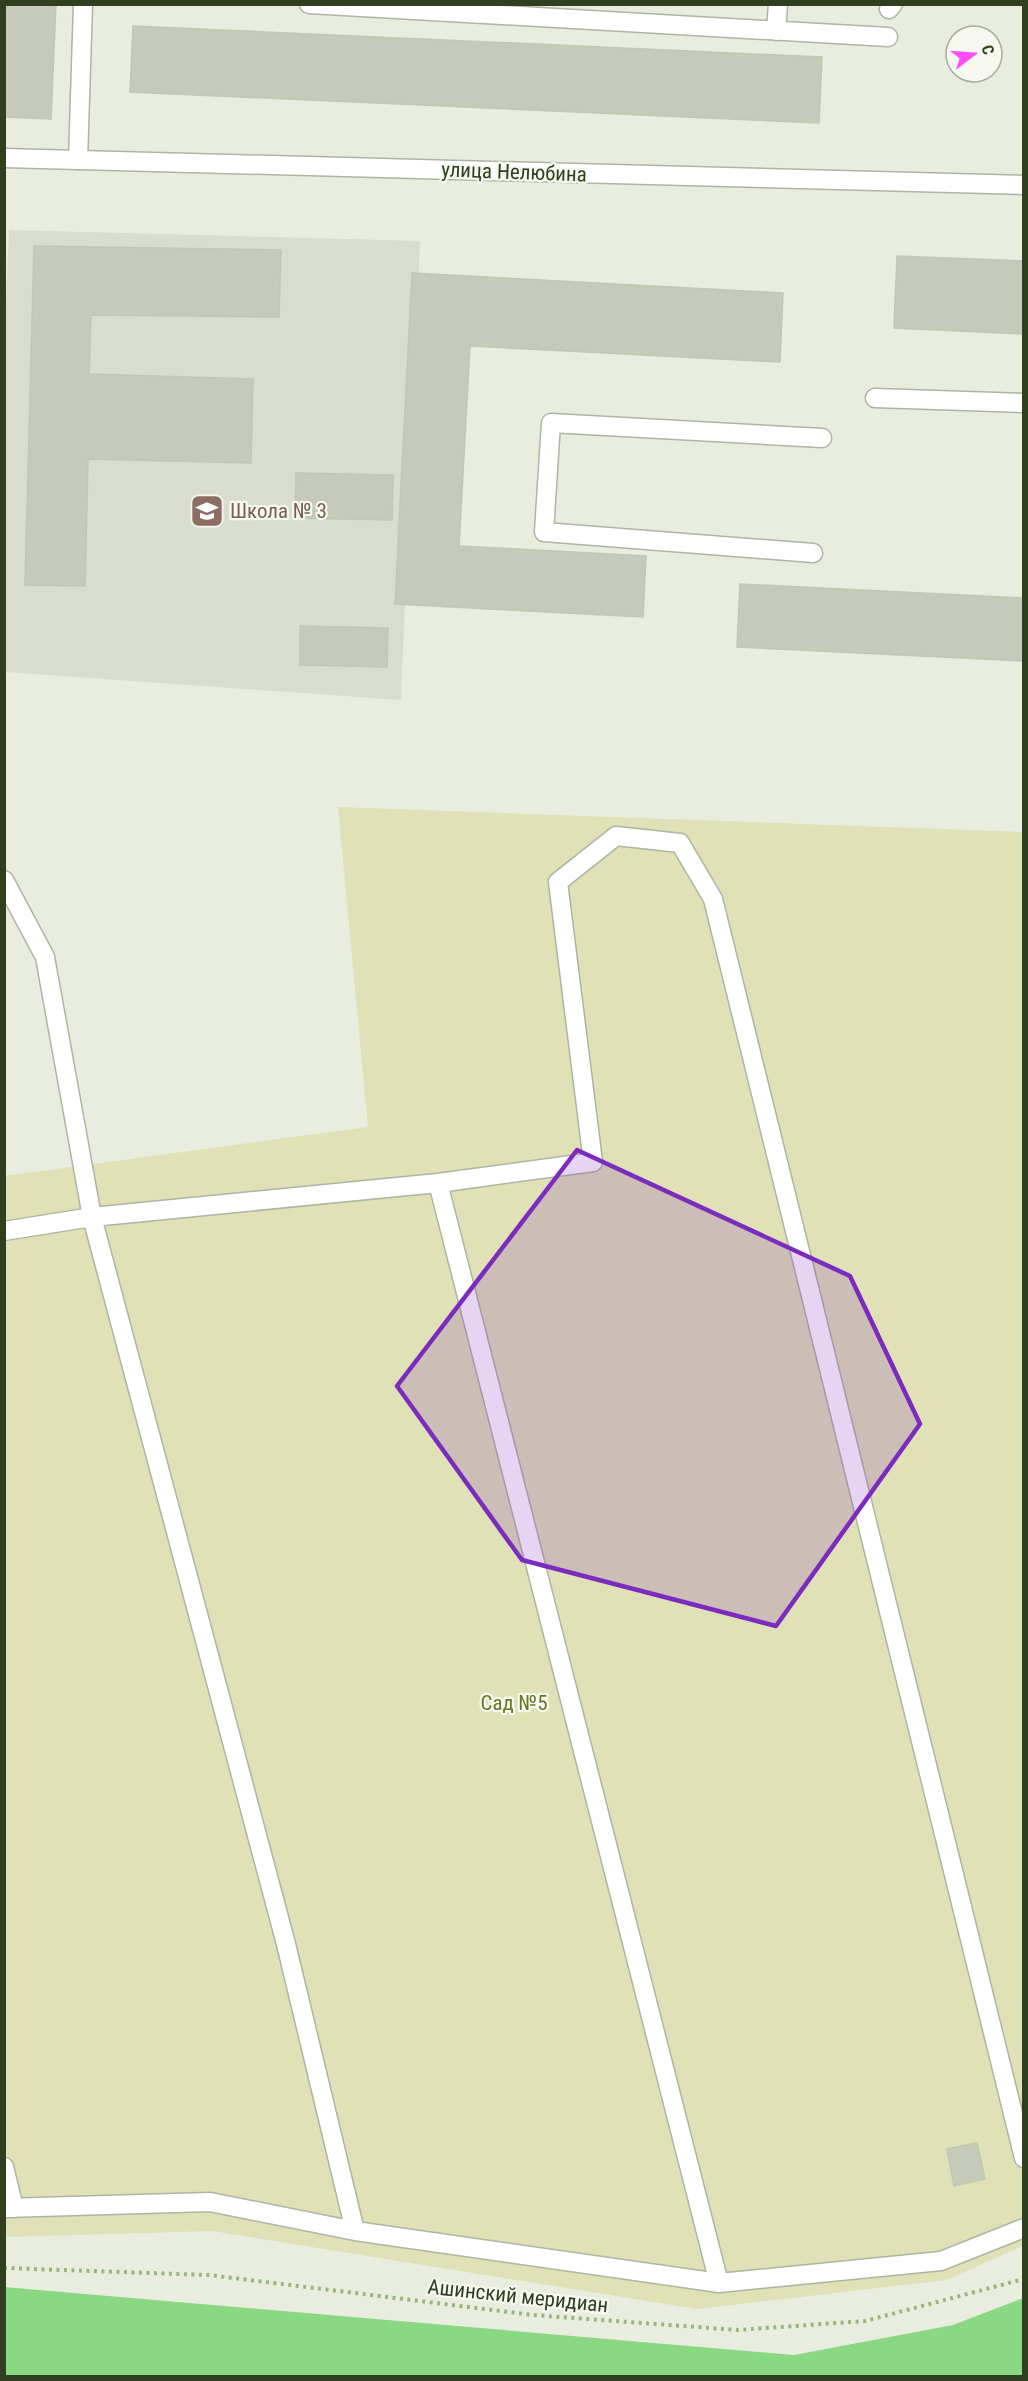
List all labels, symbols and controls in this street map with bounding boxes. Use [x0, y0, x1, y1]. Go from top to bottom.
north arrow [944, 24, 1004, 84]
text: С [977, 43, 998, 57]
street label: улица Нелюбина [441, 157, 587, 187]
school or university icon: Школа № 3 [189, 493, 225, 529]
place label: Школа № 3 [230, 499, 327, 523]
park label: Сад №5 [480, 1691, 548, 1715]
street label: Ашинский меридиан [427, 2275, 609, 2317]

